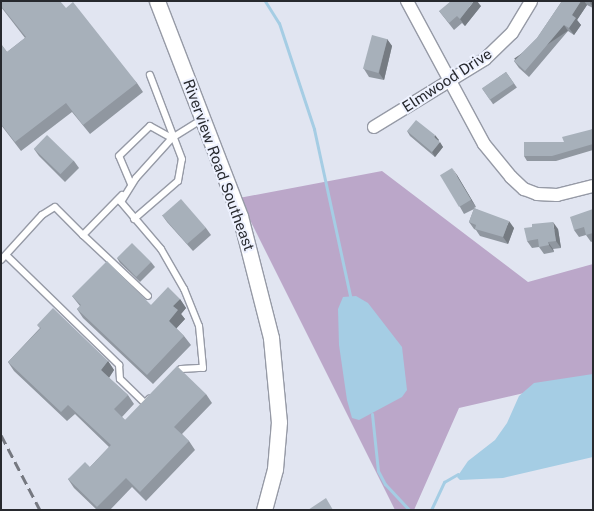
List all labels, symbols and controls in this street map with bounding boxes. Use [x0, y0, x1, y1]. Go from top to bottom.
street label: Elmwood Drive [399, 44, 495, 116]
street label: Riverview Road Southeast [180, 77, 258, 253]

